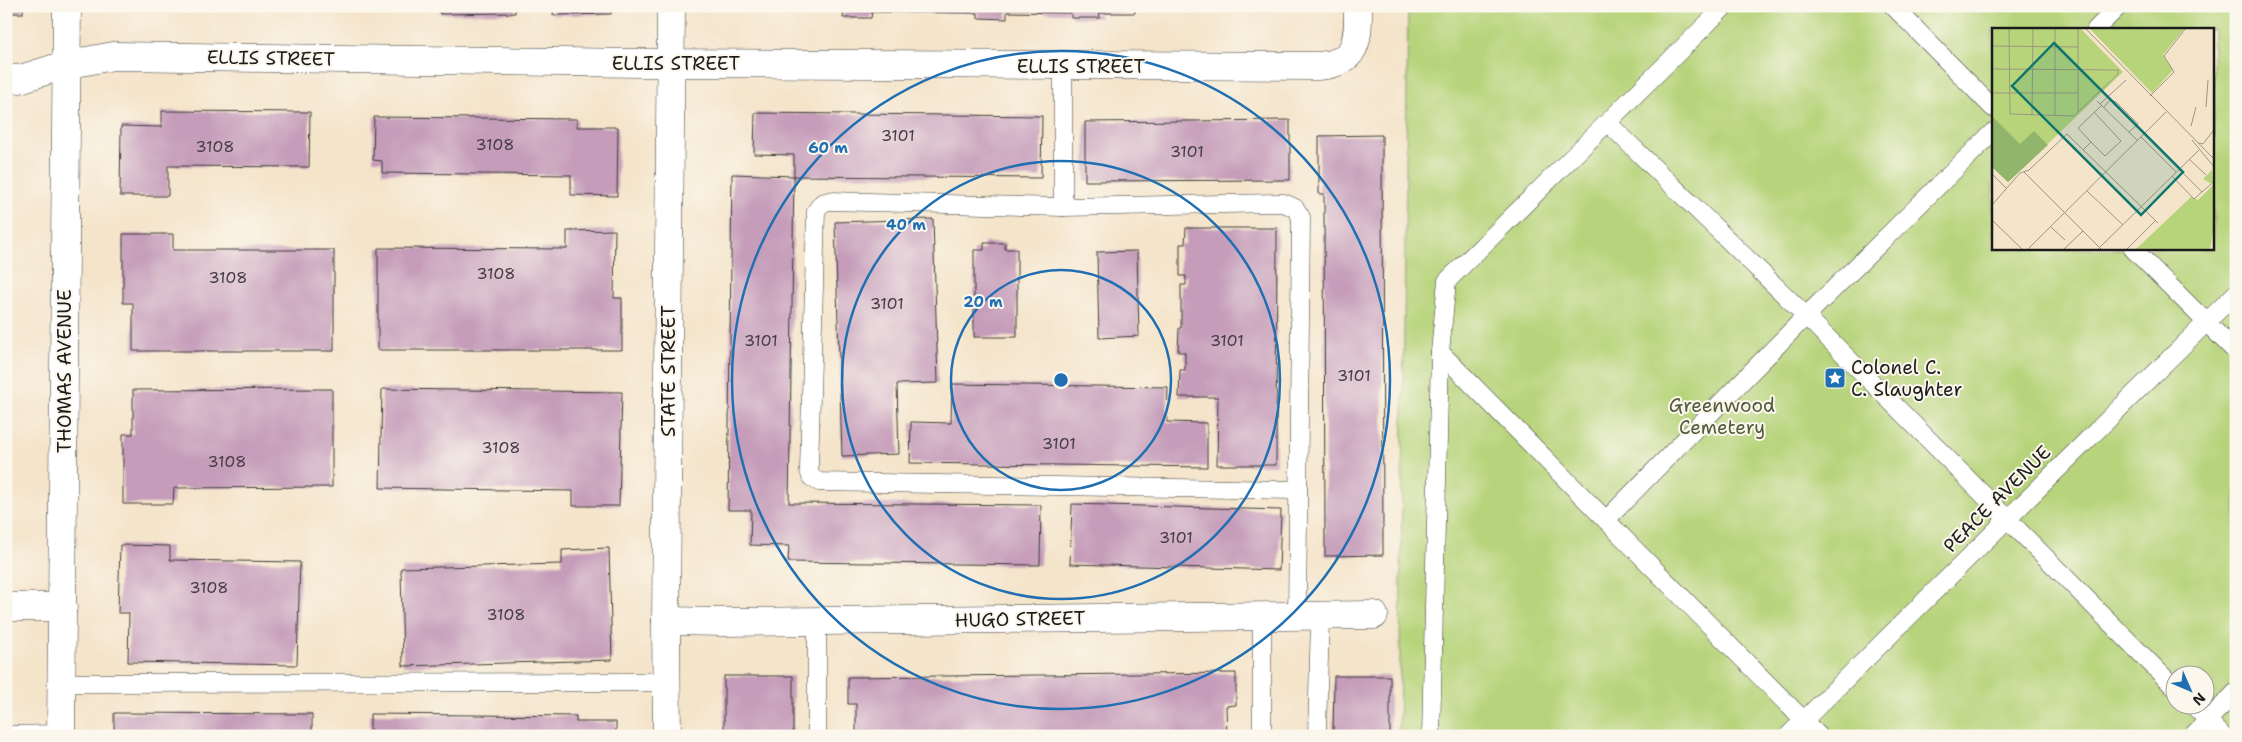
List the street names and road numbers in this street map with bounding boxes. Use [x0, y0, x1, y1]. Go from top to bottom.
street label: ELLIS STREET [207, 44, 336, 72]
street label: ELLIS STREET [612, 51, 740, 76]
street label: ELLIS STREET [1017, 54, 1145, 79]
street label: THOMAS AVENUE [52, 289, 77, 453]
street label: STATE STREET [656, 305, 681, 437]
street label: PEACE AVENUE [1938, 440, 2056, 558]
street label: HUGO STREET [954, 605, 1086, 633]

